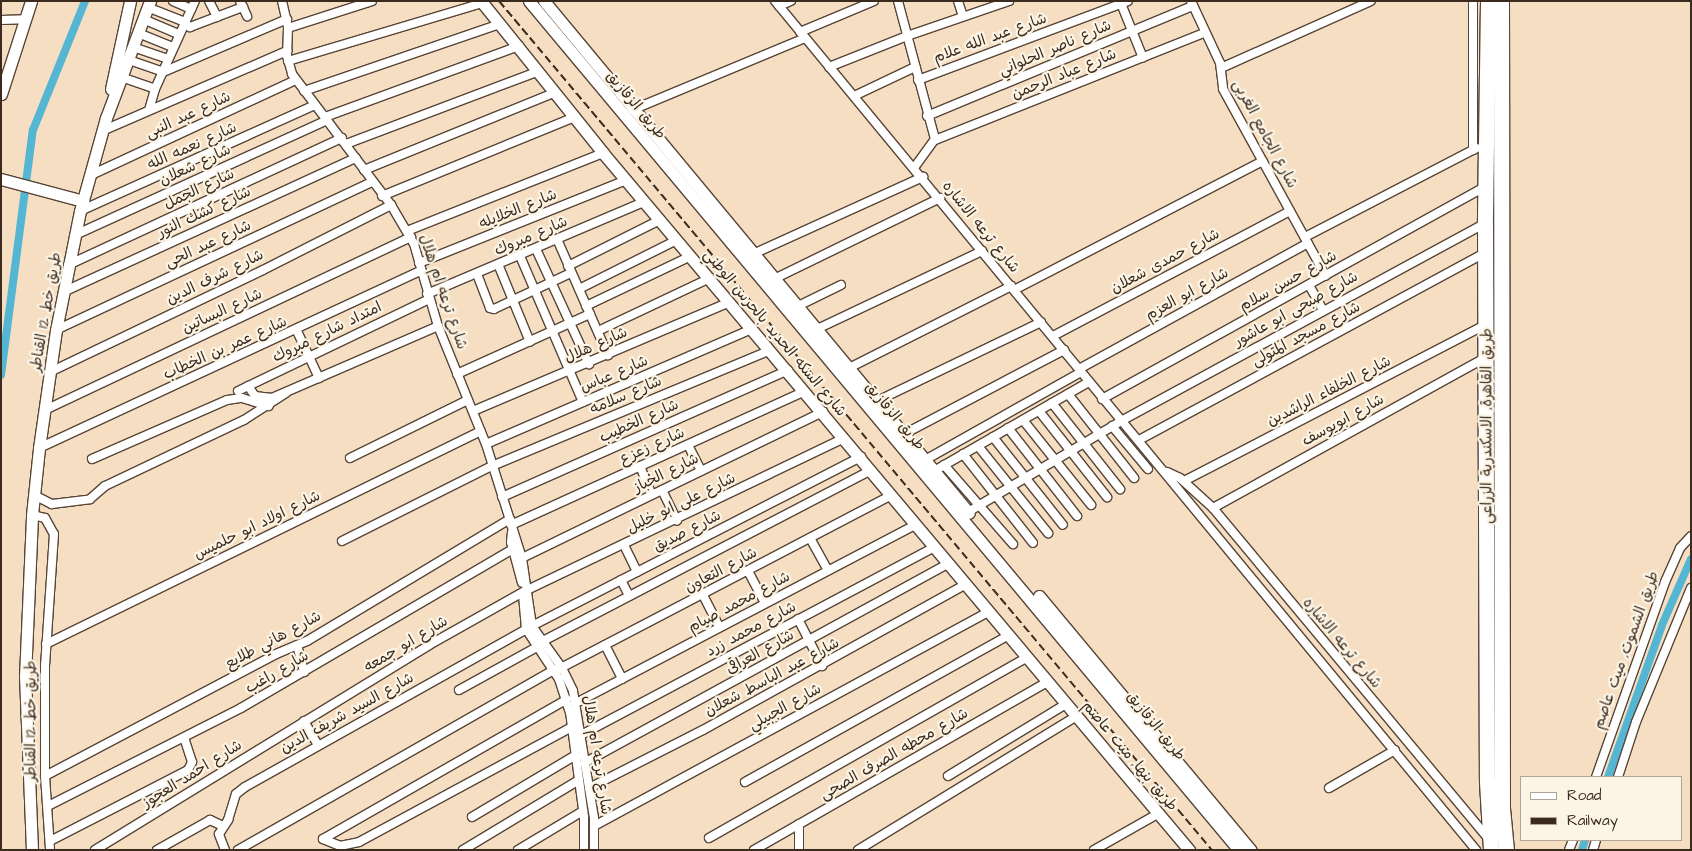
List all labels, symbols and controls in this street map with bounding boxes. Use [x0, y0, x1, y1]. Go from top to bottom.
street label: شارع عبد الله علام [931, 9, 1049, 67]
street label: شارع ناصر الحلواني [996, 16, 1114, 80]
street label: شارع عباد الرحمن [1009, 45, 1119, 103]
street label: طريق الزقازيق [602, 67, 670, 143]
street label: شارع الجامع الغربى [1229, 77, 1301, 191]
street label: شارع عبد النبى [143, 87, 233, 143]
street label: شارع نعمه الله [145, 118, 239, 174]
street label: شارع شعلان [156, 141, 234, 189]
street label: شارع الجمل [161, 165, 237, 213]
street label: شارع ترعه الاشاره [938, 177, 1024, 277]
street label: شارع كشك النور [154, 182, 254, 242]
street label: شارع الخلايله [476, 185, 560, 233]
street label: شارع مبروك [492, 213, 570, 259]
street label: شارع عبد الحى [162, 216, 254, 272]
street label: شارع حمدى شعلان [1107, 225, 1223, 297]
street label: شارع ترعه ام هلال [415, 232, 471, 352]
street label: شارع شرف الدين [163, 246, 267, 308]
street label: شارع السكه الحديد بالحرس الوطني [700, 246, 850, 420]
street label: شارع حسن سلام [1236, 247, 1340, 315]
street label: طريق خط 12 القناطر [27, 251, 65, 373]
street label: شارع ابو العزم [1142, 264, 1232, 324]
street label: شارع صبحى ابو عاشور [1231, 267, 1361, 351]
street label: شارع البساتين [179, 285, 265, 337]
street label: امتداد شارع مبروك [269, 298, 385, 366]
street label: شارع مسجد المتولى [1248, 298, 1364, 370]
street label: شارع عمر بن الخطاب [160, 313, 290, 383]
street label: شارع هلال [562, 323, 630, 367]
street label: طريق القاهرة, الاسكندرية الزراعى [1478, 328, 1496, 524]
street label: شارع عباس [577, 352, 651, 396]
street label: شارع الخلفاء الراشدين [1264, 352, 1394, 430]
street label: شارع سلامه [587, 372, 665, 418]
street label: طريق الزقازيق [861, 378, 929, 454]
street label: شارع ابويوسف [1299, 390, 1387, 450]
street label: شارع الخطيب [596, 395, 682, 447]
street label: شارع زعزع [617, 424, 687, 468]
street label: شارع الخباز [630, 449, 702, 497]
street label: شارع على ابو خليل [624, 469, 738, 537]
street label: شارع اولاد ابو حلميس [191, 487, 323, 563]
street label: شارع صديق [650, 506, 724, 556]
street label: شارع التعاون [682, 543, 760, 597]
street label: شارع محمد صيام [685, 568, 793, 636]
street label: طريق الشموت, ميت عاصم [1589, 569, 1663, 731]
street label: شارع ترعه الاشاره [1299, 594, 1385, 692]
street label: شارع محمد زرد [703, 598, 799, 660]
street label: شارع هاني طلايع [222, 607, 324, 673]
street label: شارع ابو جمعه [361, 612, 451, 676]
street label: شارع العراقى [723, 626, 797, 678]
street label: شارع عبد الباسط شعلان [701, 634, 843, 720]
street label: شارع راغب [242, 647, 312, 697]
street label: طريق خط 12 القناطر [22, 661, 40, 781]
street label: شارع السيد شريف الدين [277, 669, 417, 757]
street label: شارع الجبيلي [746, 680, 824, 734]
street label: طريق الزقازيق [1123, 688, 1189, 764]
street label: شارع ترعه ام هلال [579, 694, 615, 816]
street label: طريق بنها, ميت عاصم [1079, 697, 1181, 815]
street label: شارع محطه الصرف الصحى [817, 704, 971, 804]
street label: شارع احمد العجوز [139, 736, 245, 812]
legend [1520, 776, 1682, 841]
text: Road [1567, 785, 1601, 806]
text: Railway [1567, 810, 1618, 831]

